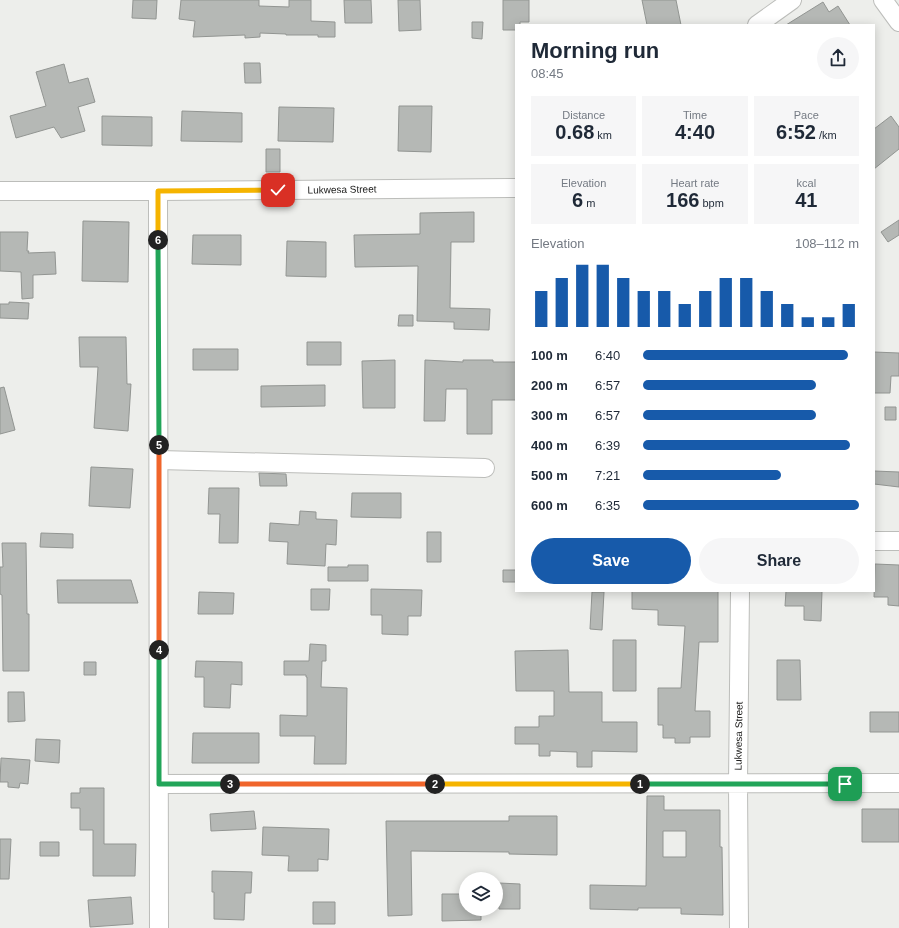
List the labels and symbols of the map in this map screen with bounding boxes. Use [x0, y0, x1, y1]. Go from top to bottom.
pin [261, 173, 295, 207]
street label: Lukwesa Street [307, 183, 377, 196]
pin: 6 [148, 230, 168, 250]
pin: 5 [149, 435, 169, 455]
pin: 4 [149, 640, 169, 660]
street label: Lukwesa Street [732, 701, 745, 771]
pin [828, 767, 862, 801]
pin: 3 [220, 774, 240, 794]
pin: 2 [425, 774, 445, 794]
pin: 1 [630, 774, 650, 794]

